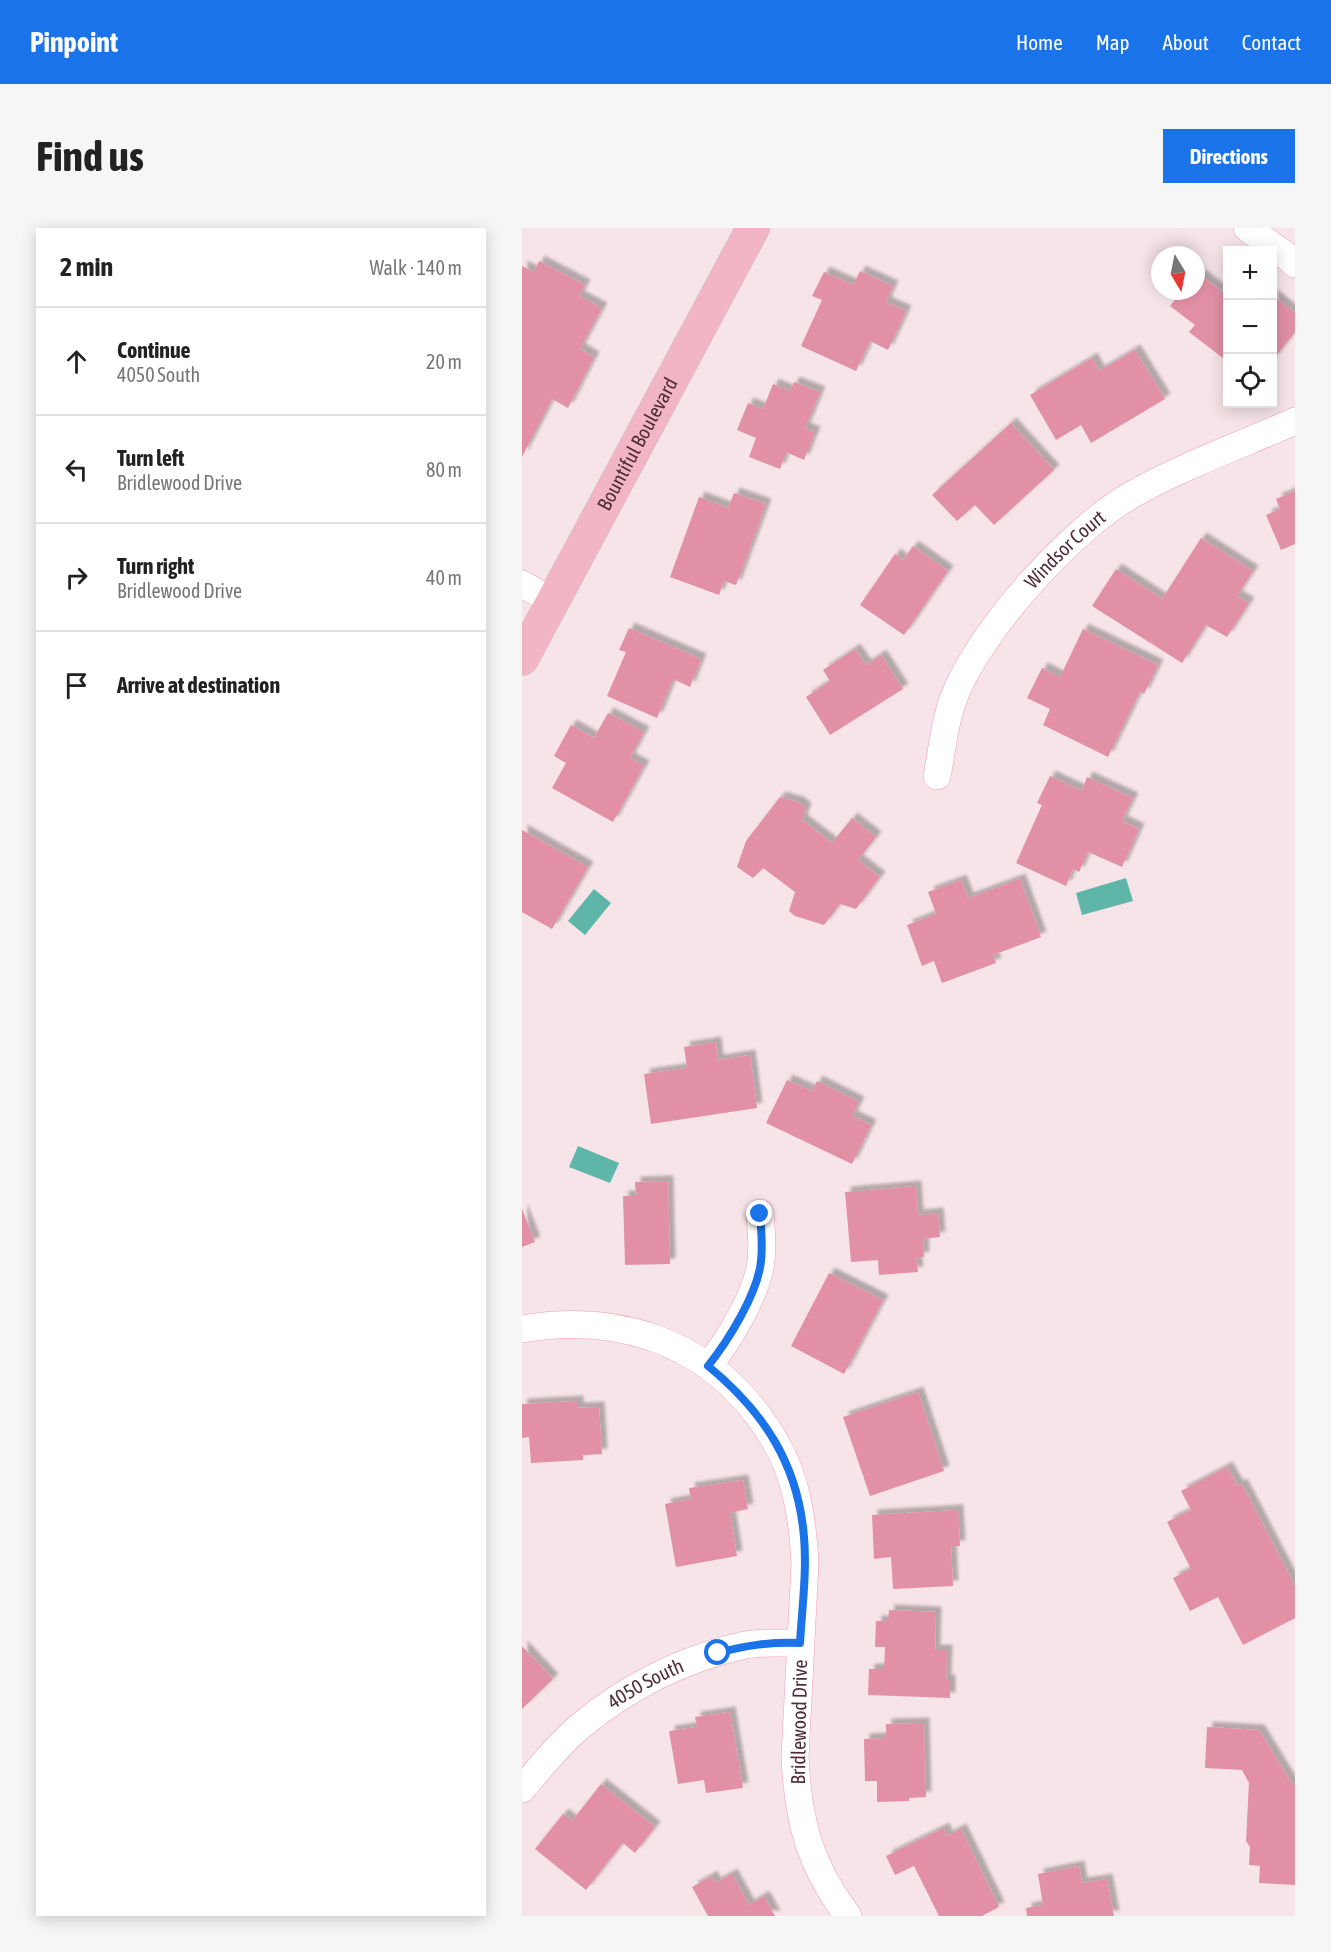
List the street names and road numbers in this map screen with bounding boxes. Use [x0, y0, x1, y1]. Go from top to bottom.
street label: Bountiful Boulevard [592, 373, 682, 514]
street label: Windsor Court [1019, 505, 1110, 593]
street label: 4050 South [603, 1653, 687, 1713]
street label: Bridlewood Drive [786, 1659, 811, 1785]

